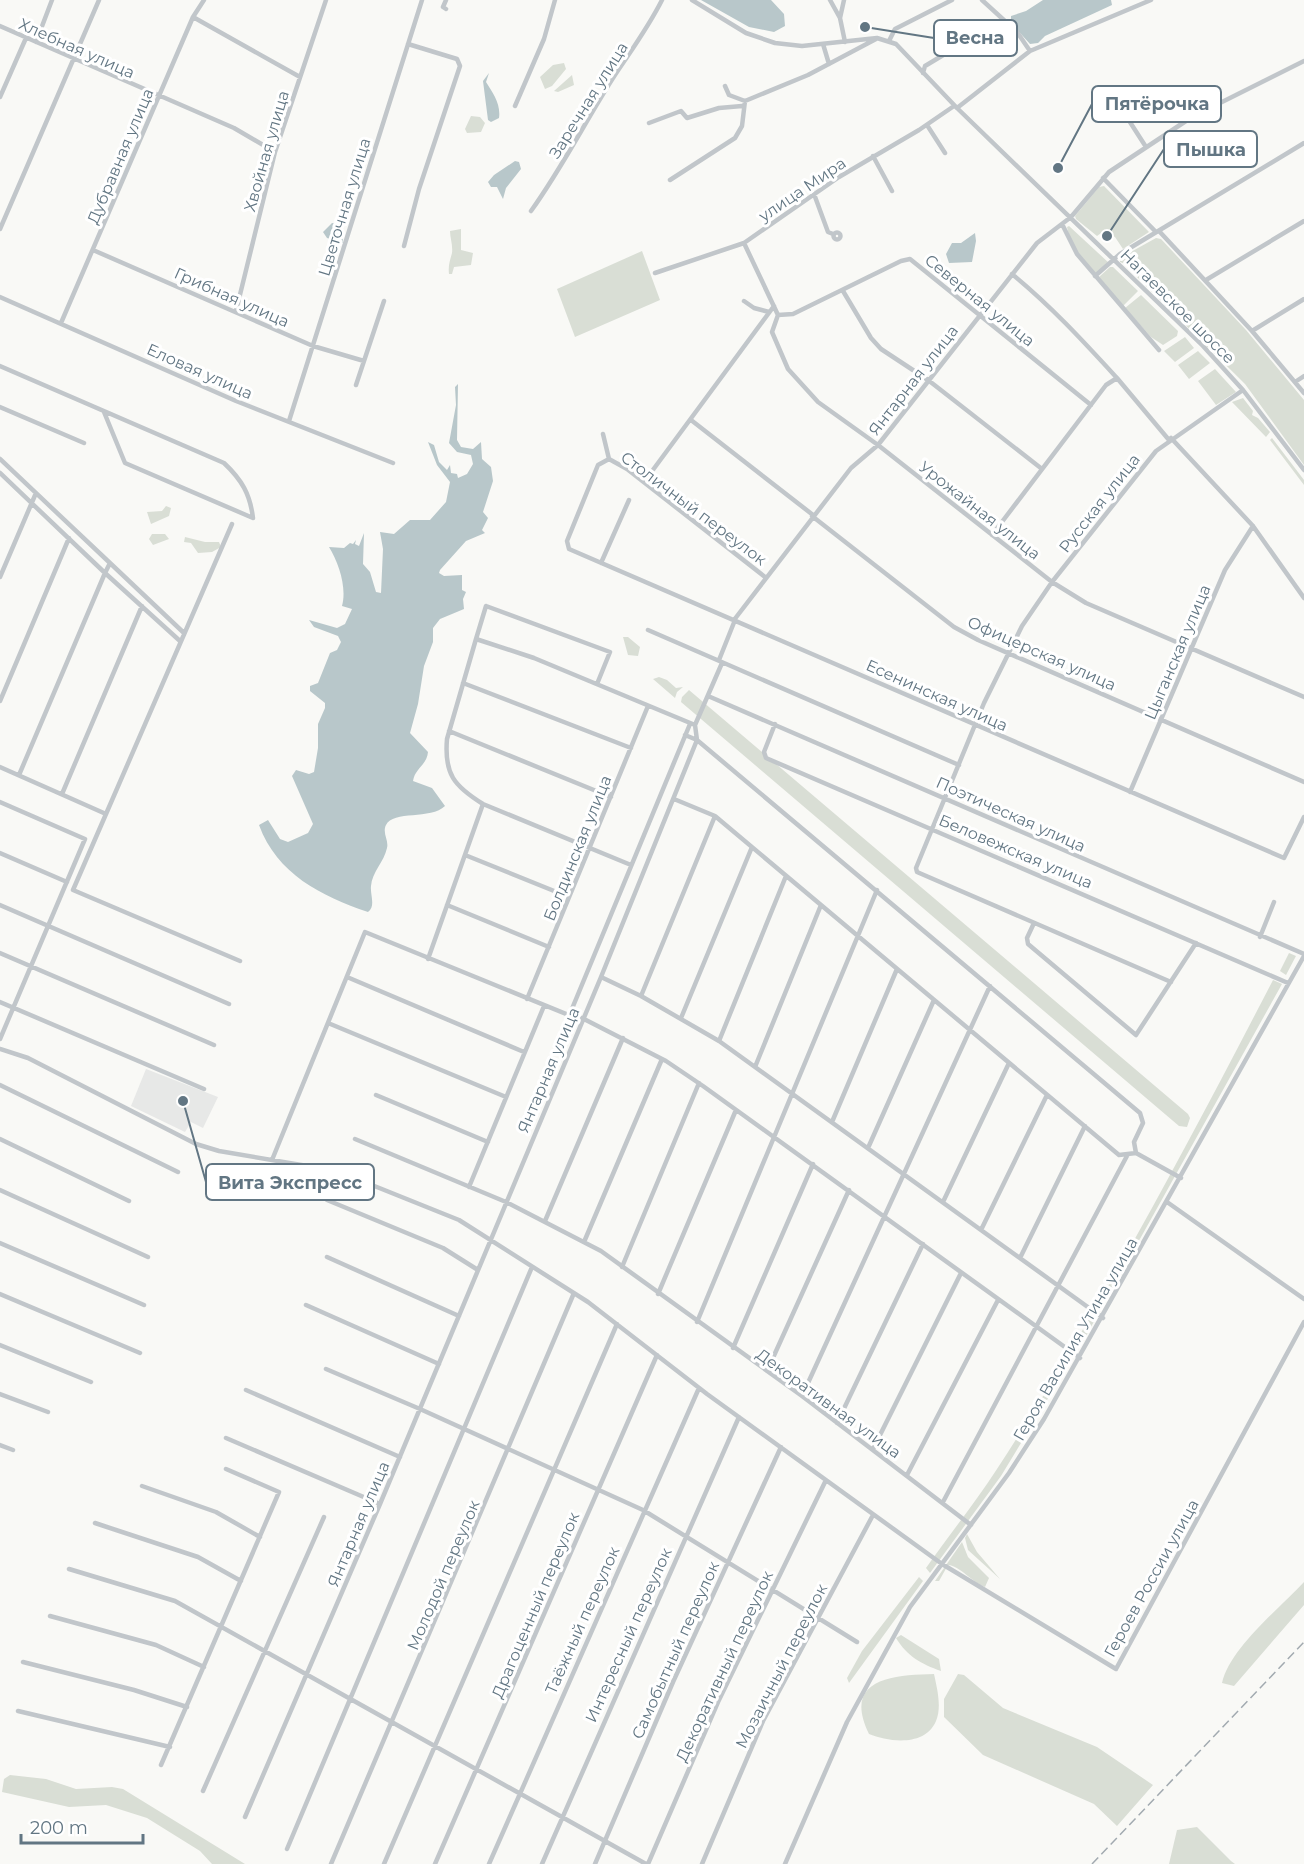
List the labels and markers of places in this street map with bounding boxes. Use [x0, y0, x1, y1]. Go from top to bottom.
callout: Весна [934, 20, 1017, 56]
callout: Пятёрочка [1092, 86, 1221, 122]
callout: Пышка [1164, 131, 1257, 167]
callout: Вита Экспресс [206, 1164, 374, 1200]

